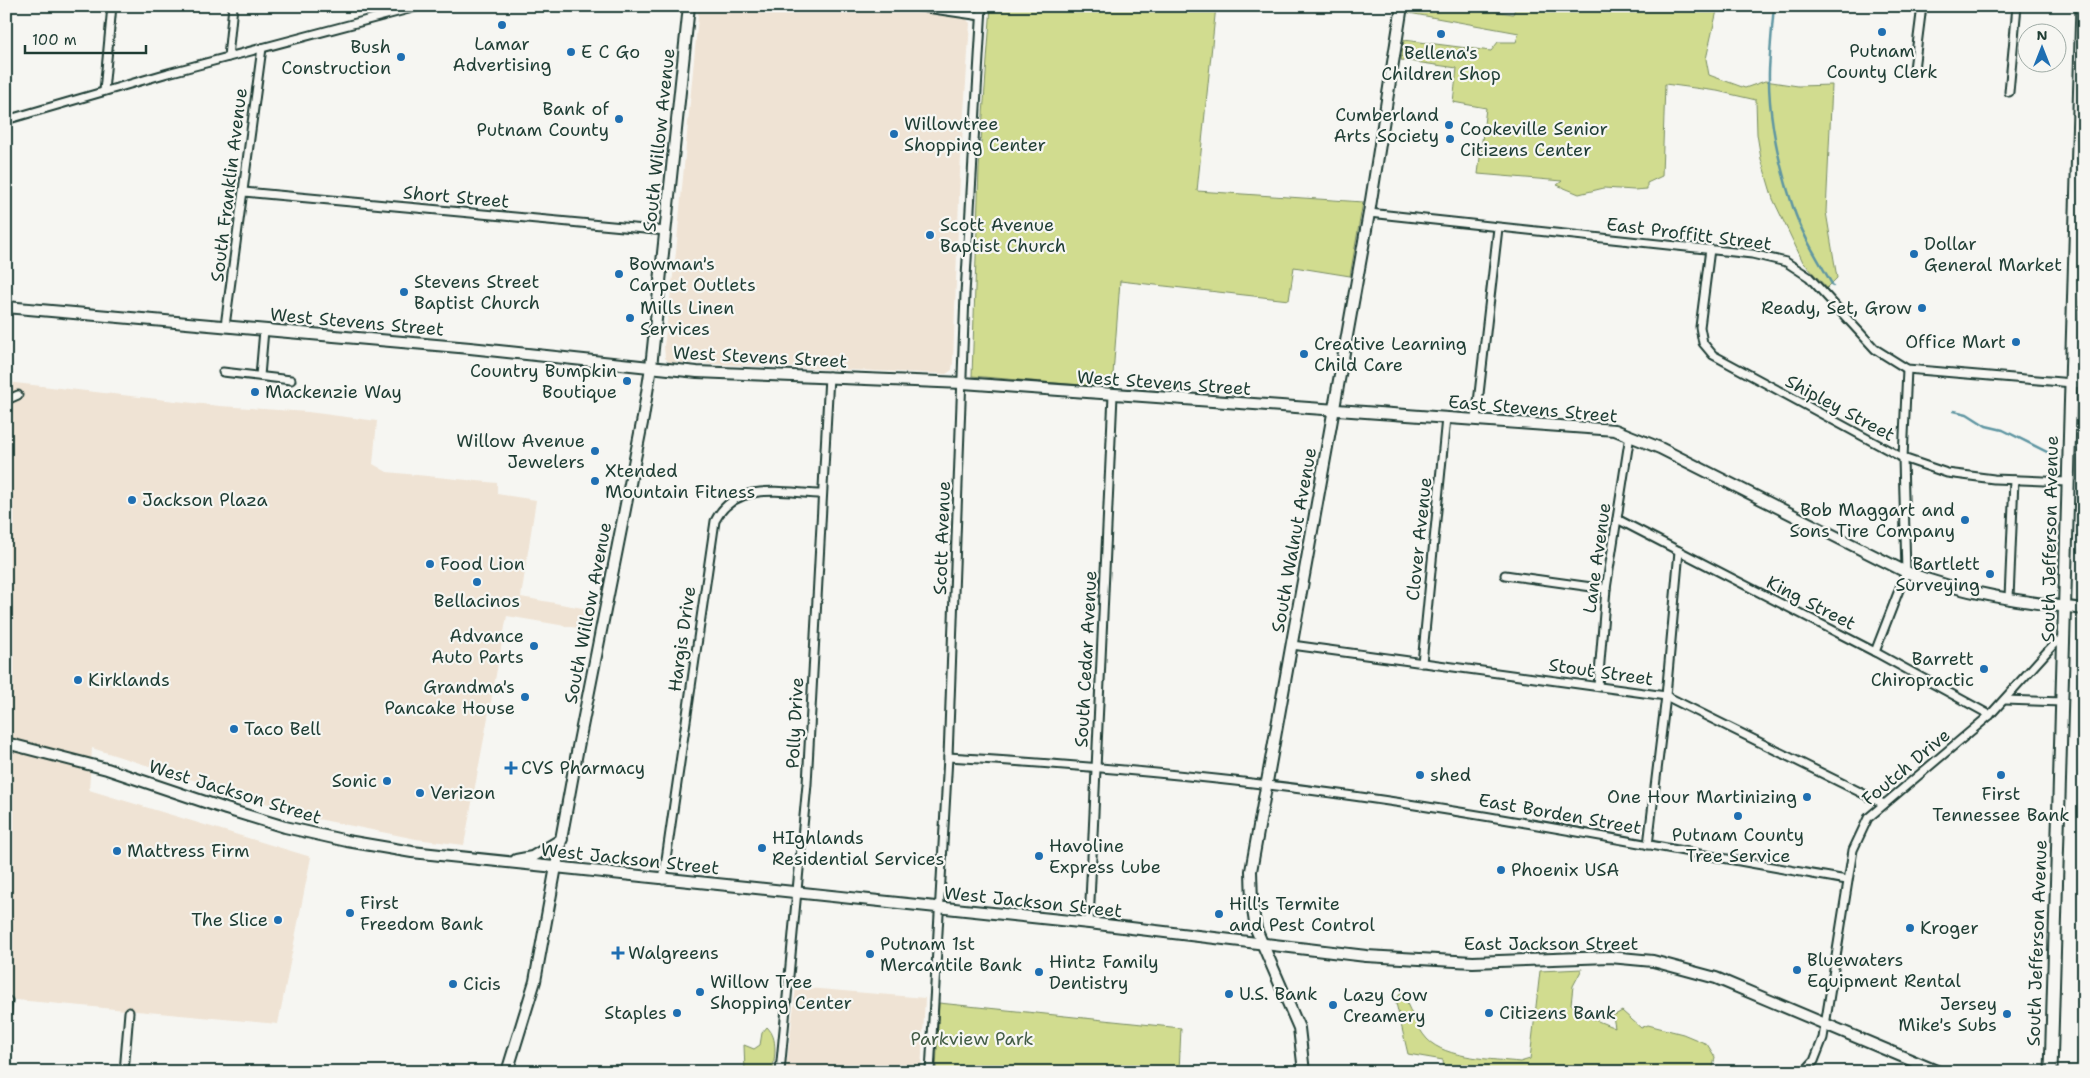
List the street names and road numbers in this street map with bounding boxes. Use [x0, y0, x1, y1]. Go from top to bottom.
street label: South Willow Avenue [637, 47, 681, 233]
street label: South Franklin Avenue [205, 87, 253, 283]
street label: Short Street [402, 180, 510, 214]
street label: East Proffitt Street [1605, 212, 1773, 256]
street label: West Stevens Street [269, 302, 445, 342]
street label: West Stevens Street [672, 340, 848, 374]
street label: West Stevens Street [1076, 365, 1252, 401]
street label: Shipley Street [1781, 369, 1899, 447]
street label: East Stevens Street [1447, 390, 1619, 428]
street label: South Jefferson Avenue [2036, 435, 2064, 643]
street label: South Walnut Avenue [1266, 446, 1322, 634]
street label: Clover Avenue [1401, 476, 1437, 602]
street label: Scott Avenue [928, 481, 956, 595]
street label: Lane Avenue [1577, 501, 1617, 615]
street label: South Willow Avenue [559, 520, 617, 706]
street label: South Cedar Avenue [1069, 570, 1103, 748]
street label: King Street [1762, 570, 1860, 636]
street label: Hargis Drive [663, 585, 701, 693]
street label: Stout Street [1547, 653, 1655, 691]
street label: Polly Drive [781, 677, 809, 769]
street label: Foutch Drive [1857, 723, 1955, 811]
street label: West Jackson Street [146, 754, 324, 830]
street label: East Borden Street [1477, 788, 1643, 840]
street label: West Jackson Street [540, 838, 721, 880]
street label: South Jefferson Avenue [2021, 839, 2053, 1047]
street label: West Jackson Street [943, 881, 1124, 923]
street label: East Jackson Street [1464, 932, 1639, 956]

